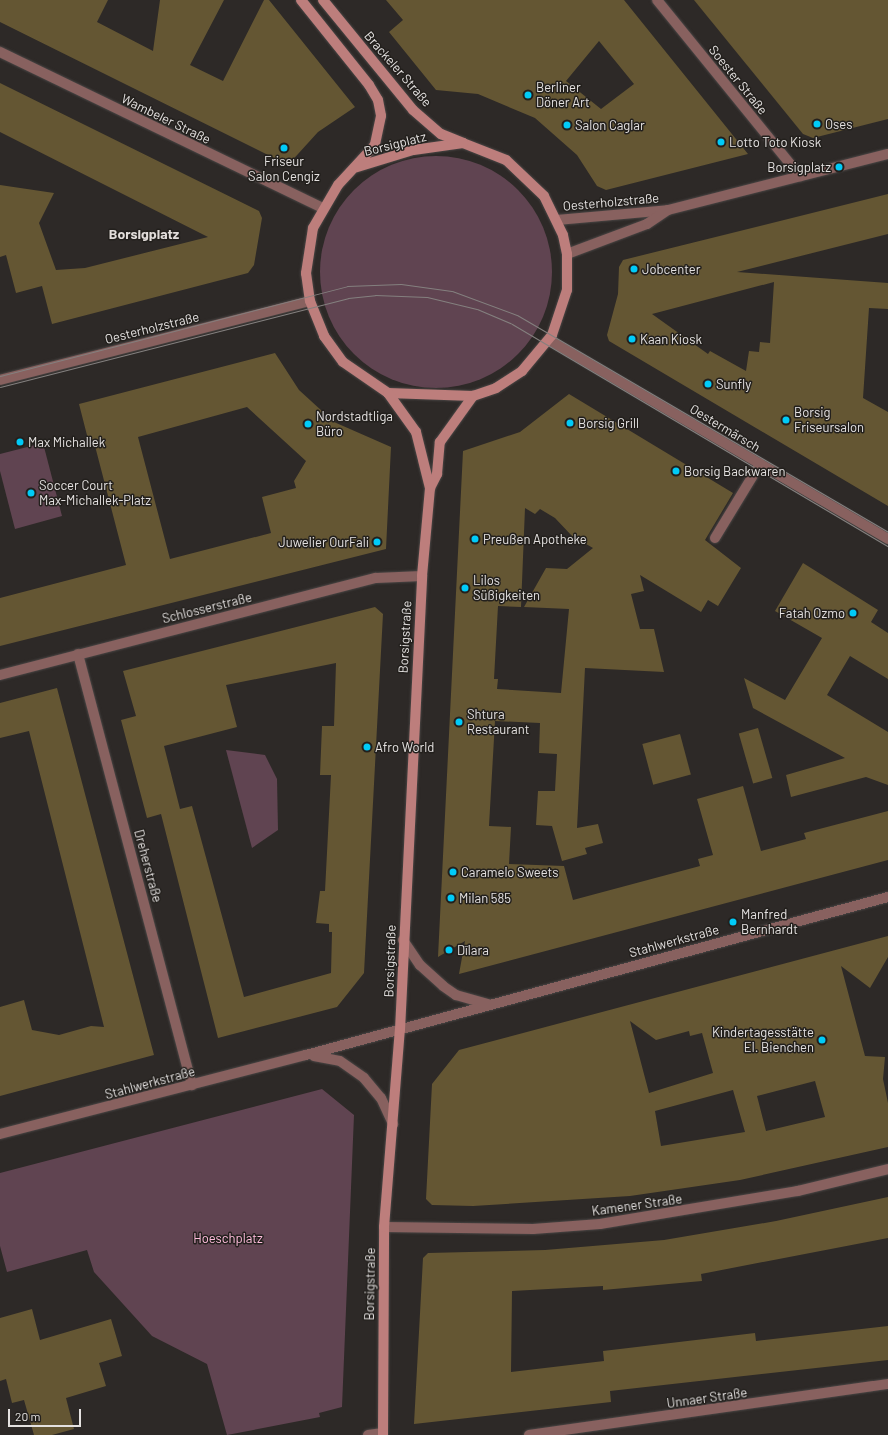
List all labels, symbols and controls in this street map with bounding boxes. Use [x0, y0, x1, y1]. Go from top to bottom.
street label: Brackeler Straße [361, 28, 435, 110]
street label: Soester Straße [705, 42, 771, 118]
place label: Berliner Döner Art [536, 80, 590, 111]
marker: Berliner Döner Art [523, 90, 533, 100]
street label: Wambeler Straße [119, 91, 213, 147]
place label: Oses [825, 116, 852, 132]
place label: Salon Caglar [575, 117, 645, 133]
marker: Oses [812, 119, 822, 129]
marker: Salon Caglar [562, 120, 572, 130]
street label: Borsigplatz [362, 129, 428, 159]
place label: Lotto Toto Kiosk [729, 134, 821, 150]
marker: Lotto Toto Kiosk [716, 137, 726, 147]
marker: Friseur Salon Cengiz [279, 143, 289, 153]
place label: Friseur Salon Cengiz [248, 154, 320, 185]
place label: Borsigplatz [767, 159, 831, 175]
marker: Borsigplatz [834, 162, 844, 172]
street label: Oesterholzstraße [562, 190, 660, 214]
district label: Borsigplatz [109, 226, 179, 242]
place label: Jobcenter [642, 261, 700, 277]
marker: Jobcenter [629, 264, 639, 274]
street label: Oesterholzstraße [103, 309, 201, 347]
place label: Kaan Kiosk [640, 331, 702, 347]
marker: Kaan Kiosk [627, 334, 637, 344]
place label: Sunfly [716, 376, 751, 392]
marker: Sunfly [703, 379, 713, 389]
street label: Oestermärsch [687, 401, 763, 455]
place label: Borsig Friseursalon [794, 405, 864, 436]
place label: Nordstadtliga Büro [316, 409, 393, 440]
place label: Borsig Grill [578, 415, 639, 431]
marker: Borsig Friseursalon [781, 415, 791, 425]
marker: Borsig Grill [565, 418, 575, 428]
marker: Nordstadtliga Büro [303, 419, 313, 429]
place label: Max Michallek [28, 434, 105, 450]
marker: Max Michallek [15, 437, 25, 447]
place label: Borsig Backwaren [684, 463, 786, 479]
marker: Borsig Backwaren [671, 466, 681, 476]
place label: Soccer Court Max-Michallek-Platz [39, 478, 151, 509]
marker: Soccer Court Max-Michallek-Platz [26, 488, 36, 498]
place label: Preußen Apotheke [483, 531, 587, 547]
place label: Juwelier OurFali [278, 534, 369, 550]
marker: Preußen Apotheke [470, 534, 480, 544]
marker: Juwelier OurFali [372, 537, 382, 547]
place label: Lilos Süßigkeiten [473, 573, 540, 604]
marker: Lilos Süßigkeiten [460, 583, 470, 593]
street label: Schlosserstraße [161, 589, 253, 627]
street label: Borsigstraße [395, 600, 415, 674]
place label: Fatah Ozmo [779, 605, 845, 621]
marker: Fatah Ozmo [848, 608, 858, 618]
place label: Shtura Restaurant [467, 707, 529, 738]
marker: Shtura Restaurant [454, 717, 464, 727]
place label: Afro World [375, 739, 434, 755]
marker: Afro World [362, 742, 372, 752]
street label: Dreherstraße [131, 828, 165, 904]
place label: Caramelo Sweets [461, 864, 559, 880]
marker: Caramelo Sweets [448, 867, 458, 877]
place label: Milan 585 [459, 890, 511, 906]
marker: Milan 585 [446, 893, 456, 903]
place label: Manfred Bernhardt [741, 907, 798, 938]
marker: Manfred Bernhardt [728, 917, 738, 927]
street label: Stahlwerkstraße [627, 921, 721, 961]
street label: Borsigstraße [381, 924, 399, 998]
place label: Dīlara [457, 942, 489, 958]
marker: Dīlara [444, 945, 454, 955]
place label: Kindertagesstätte EI. Bienchen [712, 1025, 814, 1056]
marker: Kindertagesstätte EI. Bienchen [817, 1035, 827, 1045]
street label: Stahlwerkstraße [103, 1063, 197, 1103]
street label: Kamener Straße [591, 1191, 683, 1219]
park label: Hoeschplatz [193, 1230, 263, 1246]
street label: Borsigstraße [362, 1247, 378, 1321]
street label: Unnaer Straße [666, 1385, 748, 1411]
scale bar [10, 1401, 83, 1427]
text: 20 m [15, 1409, 41, 1423]

